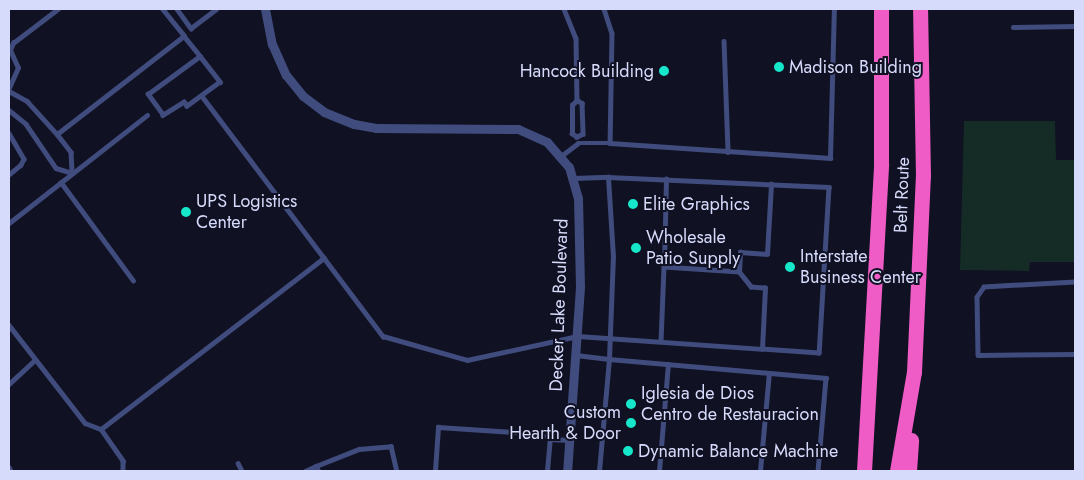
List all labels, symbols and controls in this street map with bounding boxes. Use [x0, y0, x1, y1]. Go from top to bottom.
place label: Madison Building [789, 56, 922, 78]
place label: Hancock Building [520, 60, 654, 82]
marker: Madison Building [773, 61, 785, 73]
marker: Hancock Building [658, 65, 670, 77]
street label: Belt Route [890, 157, 914, 233]
place label: UPS Logistics Center [196, 191, 297, 233]
place label: Elite Graphics [643, 193, 750, 215]
marker: Elite Graphics [627, 198, 639, 210]
marker: UPS Logistics Center [180, 206, 192, 218]
street label: Decker Lake Boulevard [545, 218, 573, 392]
place label: Wholesale Patio Supply [646, 227, 740, 270]
marker: Wholesale Patio Supply [630, 242, 642, 254]
place label: Interstate Business Center [800, 246, 921, 288]
marker: Interstate Business Center [784, 261, 796, 273]
place label: Iglesia de Dios Centro de Restauracion [641, 383, 819, 426]
marker: Iglesia de Dios Centro de Restauracion [625, 398, 637, 410]
place label: Custom Hearth & Door [509, 402, 621, 444]
marker: Custom Hearth & Door [625, 417, 637, 429]
place label: Dynamic Balance Machine [638, 440, 838, 462]
marker: Dynamic Balance Machine [622, 445, 634, 457]

